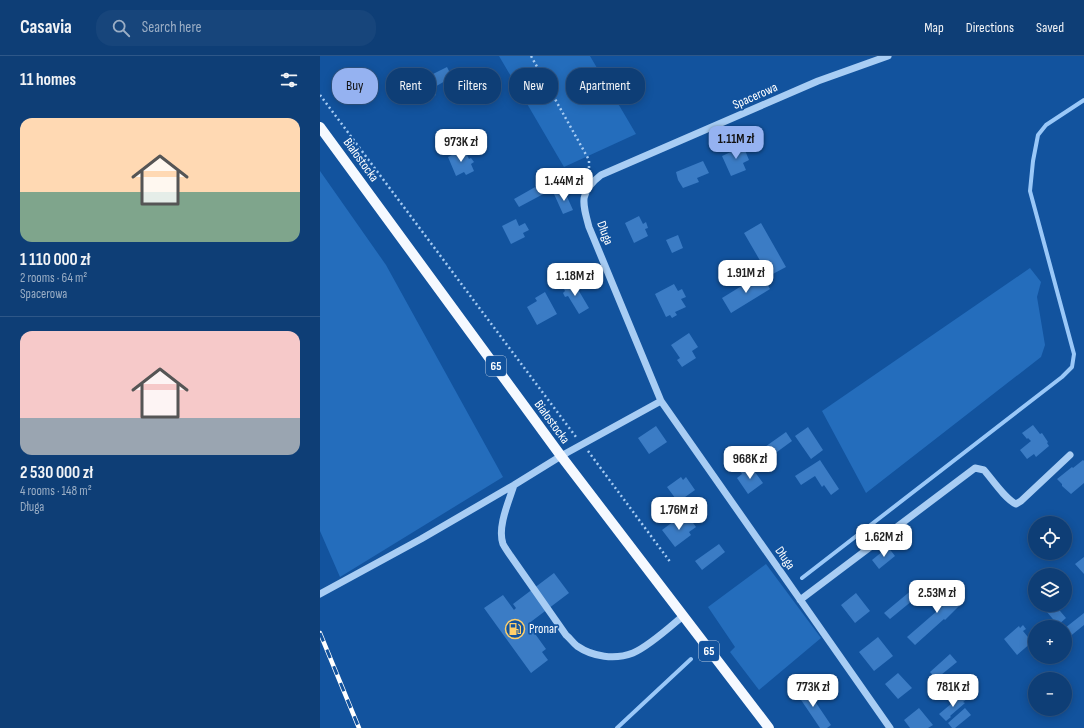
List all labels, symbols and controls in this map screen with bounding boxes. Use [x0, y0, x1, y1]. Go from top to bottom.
search box [96, 10, 376, 46]
text: Casavia [20, 16, 72, 39]
icon: search [110, 17, 132, 39]
text: Search here [142, 18, 202, 37]
text: Map [924, 19, 944, 36]
text: Directions [966, 19, 1014, 36]
text: Saved [1036, 19, 1064, 36]
chip: Buy [332, 68, 378, 104]
chip: Rent [386, 68, 436, 104]
chip: Filters [444, 68, 501, 104]
chip: New [509, 68, 558, 104]
chip: Apartment [566, 68, 645, 104]
icon: filters [278, 69, 300, 91]
text: 11 homes [20, 70, 76, 90]
street label: Spacerowa [730, 79, 780, 113]
pin: 1.11M zł [695, 126, 777, 160]
pin: 973K zł [424, 129, 498, 163]
text: 1.11M zł [718, 131, 754, 147]
text: 973K zł [444, 134, 478, 150]
street label: Białostocka [340, 135, 382, 185]
icon: home [124, 144, 196, 216]
pin: 1.44M zł [523, 168, 605, 202]
text: 1.44M zł [545, 173, 583, 189]
street label: Długa [593, 219, 617, 247]
text: 1 110 000 zł [20, 250, 90, 270]
pin: 1.91M zł [705, 260, 787, 294]
pin: 1.18M zł [534, 263, 616, 297]
text: 1.91M zł [727, 265, 765, 281]
text: 1.18M zł [556, 268, 594, 284]
text: 2 rooms · 64 m² [20, 270, 87, 286]
text: Spacerowa [20, 286, 67, 302]
road number: 65 [486, 356, 506, 376]
icon: home [124, 357, 196, 429]
street label: Białostocka [531, 397, 573, 447]
pin: 968K zł [713, 446, 787, 480]
text: 968K zł [733, 451, 767, 467]
text: 2 530 000 zł [20, 463, 93, 483]
text: 4 rooms · 148 m² [20, 483, 92, 499]
pin: 1.76M zł [638, 497, 720, 531]
text: Długa [20, 499, 44, 515]
text: 1.76M zł [660, 502, 698, 518]
map controls [1028, 516, 1072, 716]
button: locate [1028, 516, 1072, 560]
pin: 1.62M zł [843, 524, 925, 558]
text: 1.62M zł [865, 529, 903, 545]
street label: Długa [771, 543, 799, 573]
button: layers [1028, 568, 1072, 612]
pin: 2.53M zł [896, 580, 978, 614]
text: 2.53M zł [918, 585, 956, 601]
fuel station icon: Pronar [504, 618, 526, 640]
button: + [1028, 620, 1072, 664]
place label: Pronar [529, 621, 558, 637]
road number: 65 [699, 641, 719, 661]
button: − [1028, 672, 1072, 716]
pin: 773K zł [776, 674, 850, 708]
pin: 781K zł [916, 674, 990, 708]
text: 773K zł [796, 679, 830, 695]
text: 781K zł [936, 679, 970, 695]

